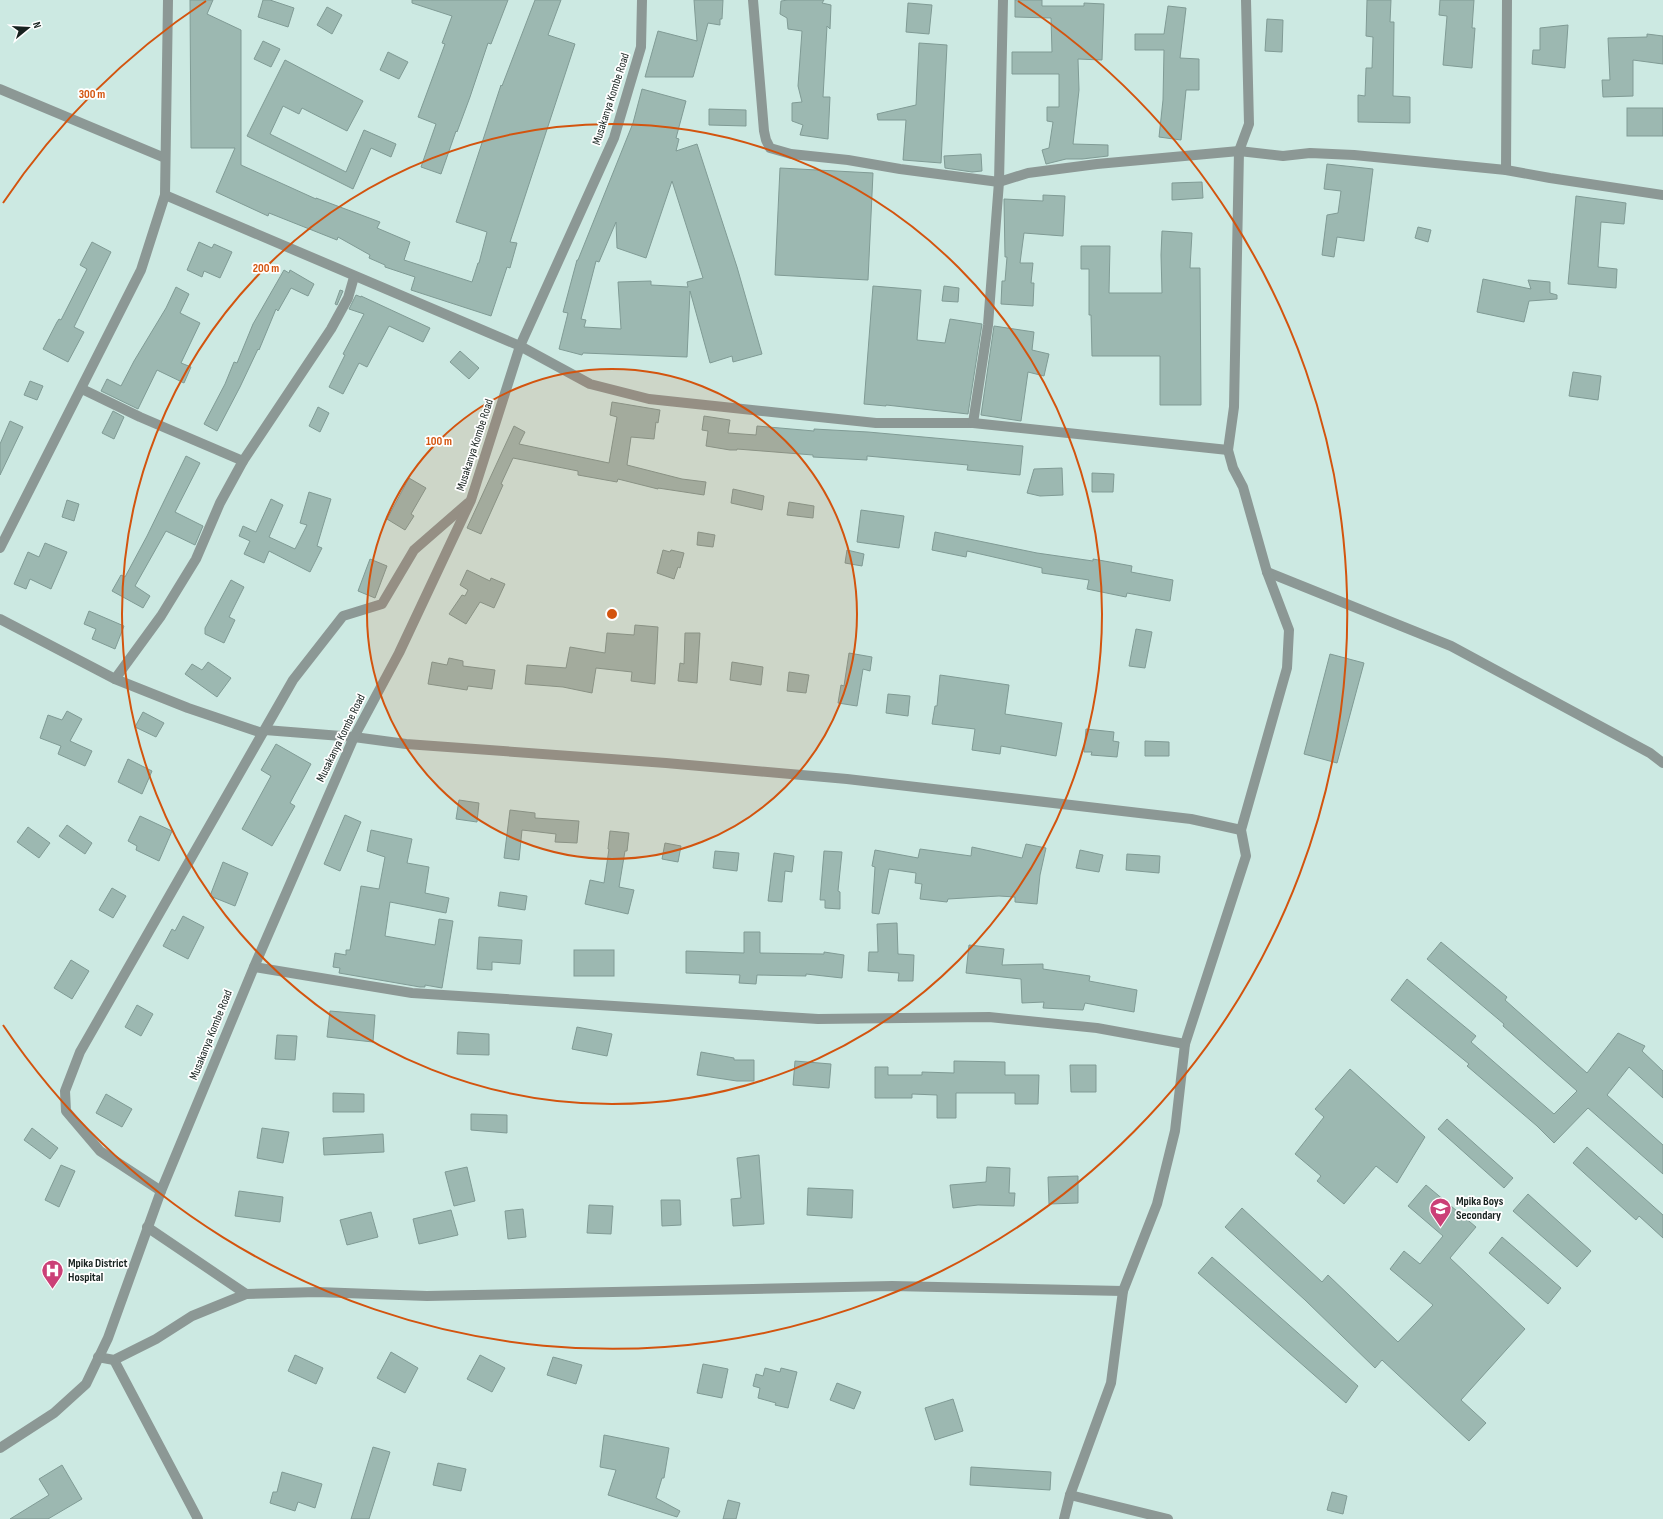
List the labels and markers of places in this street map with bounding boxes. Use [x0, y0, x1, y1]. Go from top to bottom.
centre of rings [605, 607, 619, 621]
place label: Mpika Boys Secondary [1456, 1194, 1504, 1223]
school or university icon: Mpika Boys Secondary [1428, 1195, 1454, 1228]
place label: Mpika District Hospital [68, 1256, 127, 1285]
hospital icon: Mpika District Hospital [39, 1257, 65, 1290]

